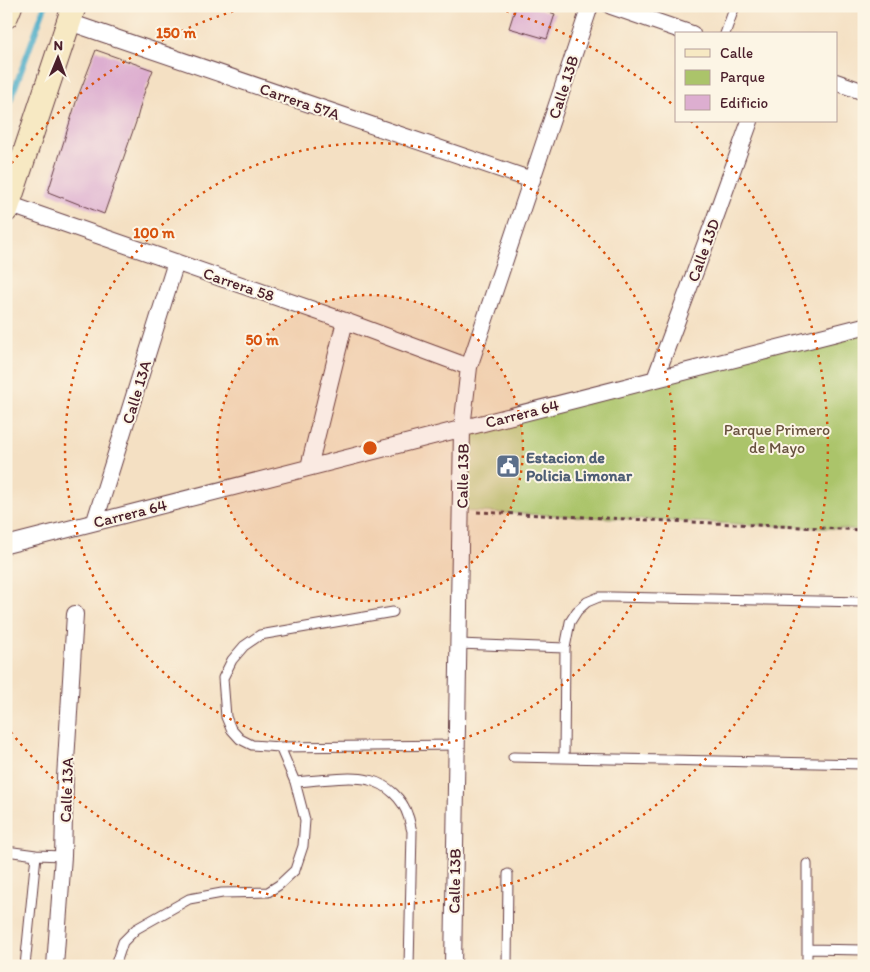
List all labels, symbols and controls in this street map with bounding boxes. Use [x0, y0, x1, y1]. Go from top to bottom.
text: 150 m [156, 24, 196, 42]
north arrow [32, 32, 82, 82]
legend [675, 32, 838, 122]
text: N [53, 37, 63, 54]
text: Calle [720, 44, 753, 62]
street label: Calle 13B [544, 53, 583, 121]
text: Parque [720, 68, 765, 86]
street label: Carrera 57A [257, 79, 342, 124]
text: Edificio [720, 94, 768, 112]
street label: Calle 13D [683, 216, 724, 284]
text: 100 m [133, 224, 175, 242]
street label: Carrera 58 [201, 263, 277, 306]
text: 50 m [245, 331, 279, 349]
street label: Calle 13A [118, 358, 155, 426]
street label: Carrera 64 [483, 395, 561, 432]
park label: Parque Primero de Mayo [724, 420, 830, 457]
centre of rings [361, 439, 379, 457]
street label: Calle 13B [452, 443, 473, 509]
place label: Estacion de Policia Limonar [526, 448, 633, 485]
public building icon: Estacion de Policia Limonar [495, 453, 521, 479]
street label: Carrera 64 [91, 495, 169, 532]
street label: Calle 13A [56, 757, 77, 823]
street label: Calle 13B [444, 848, 465, 914]

